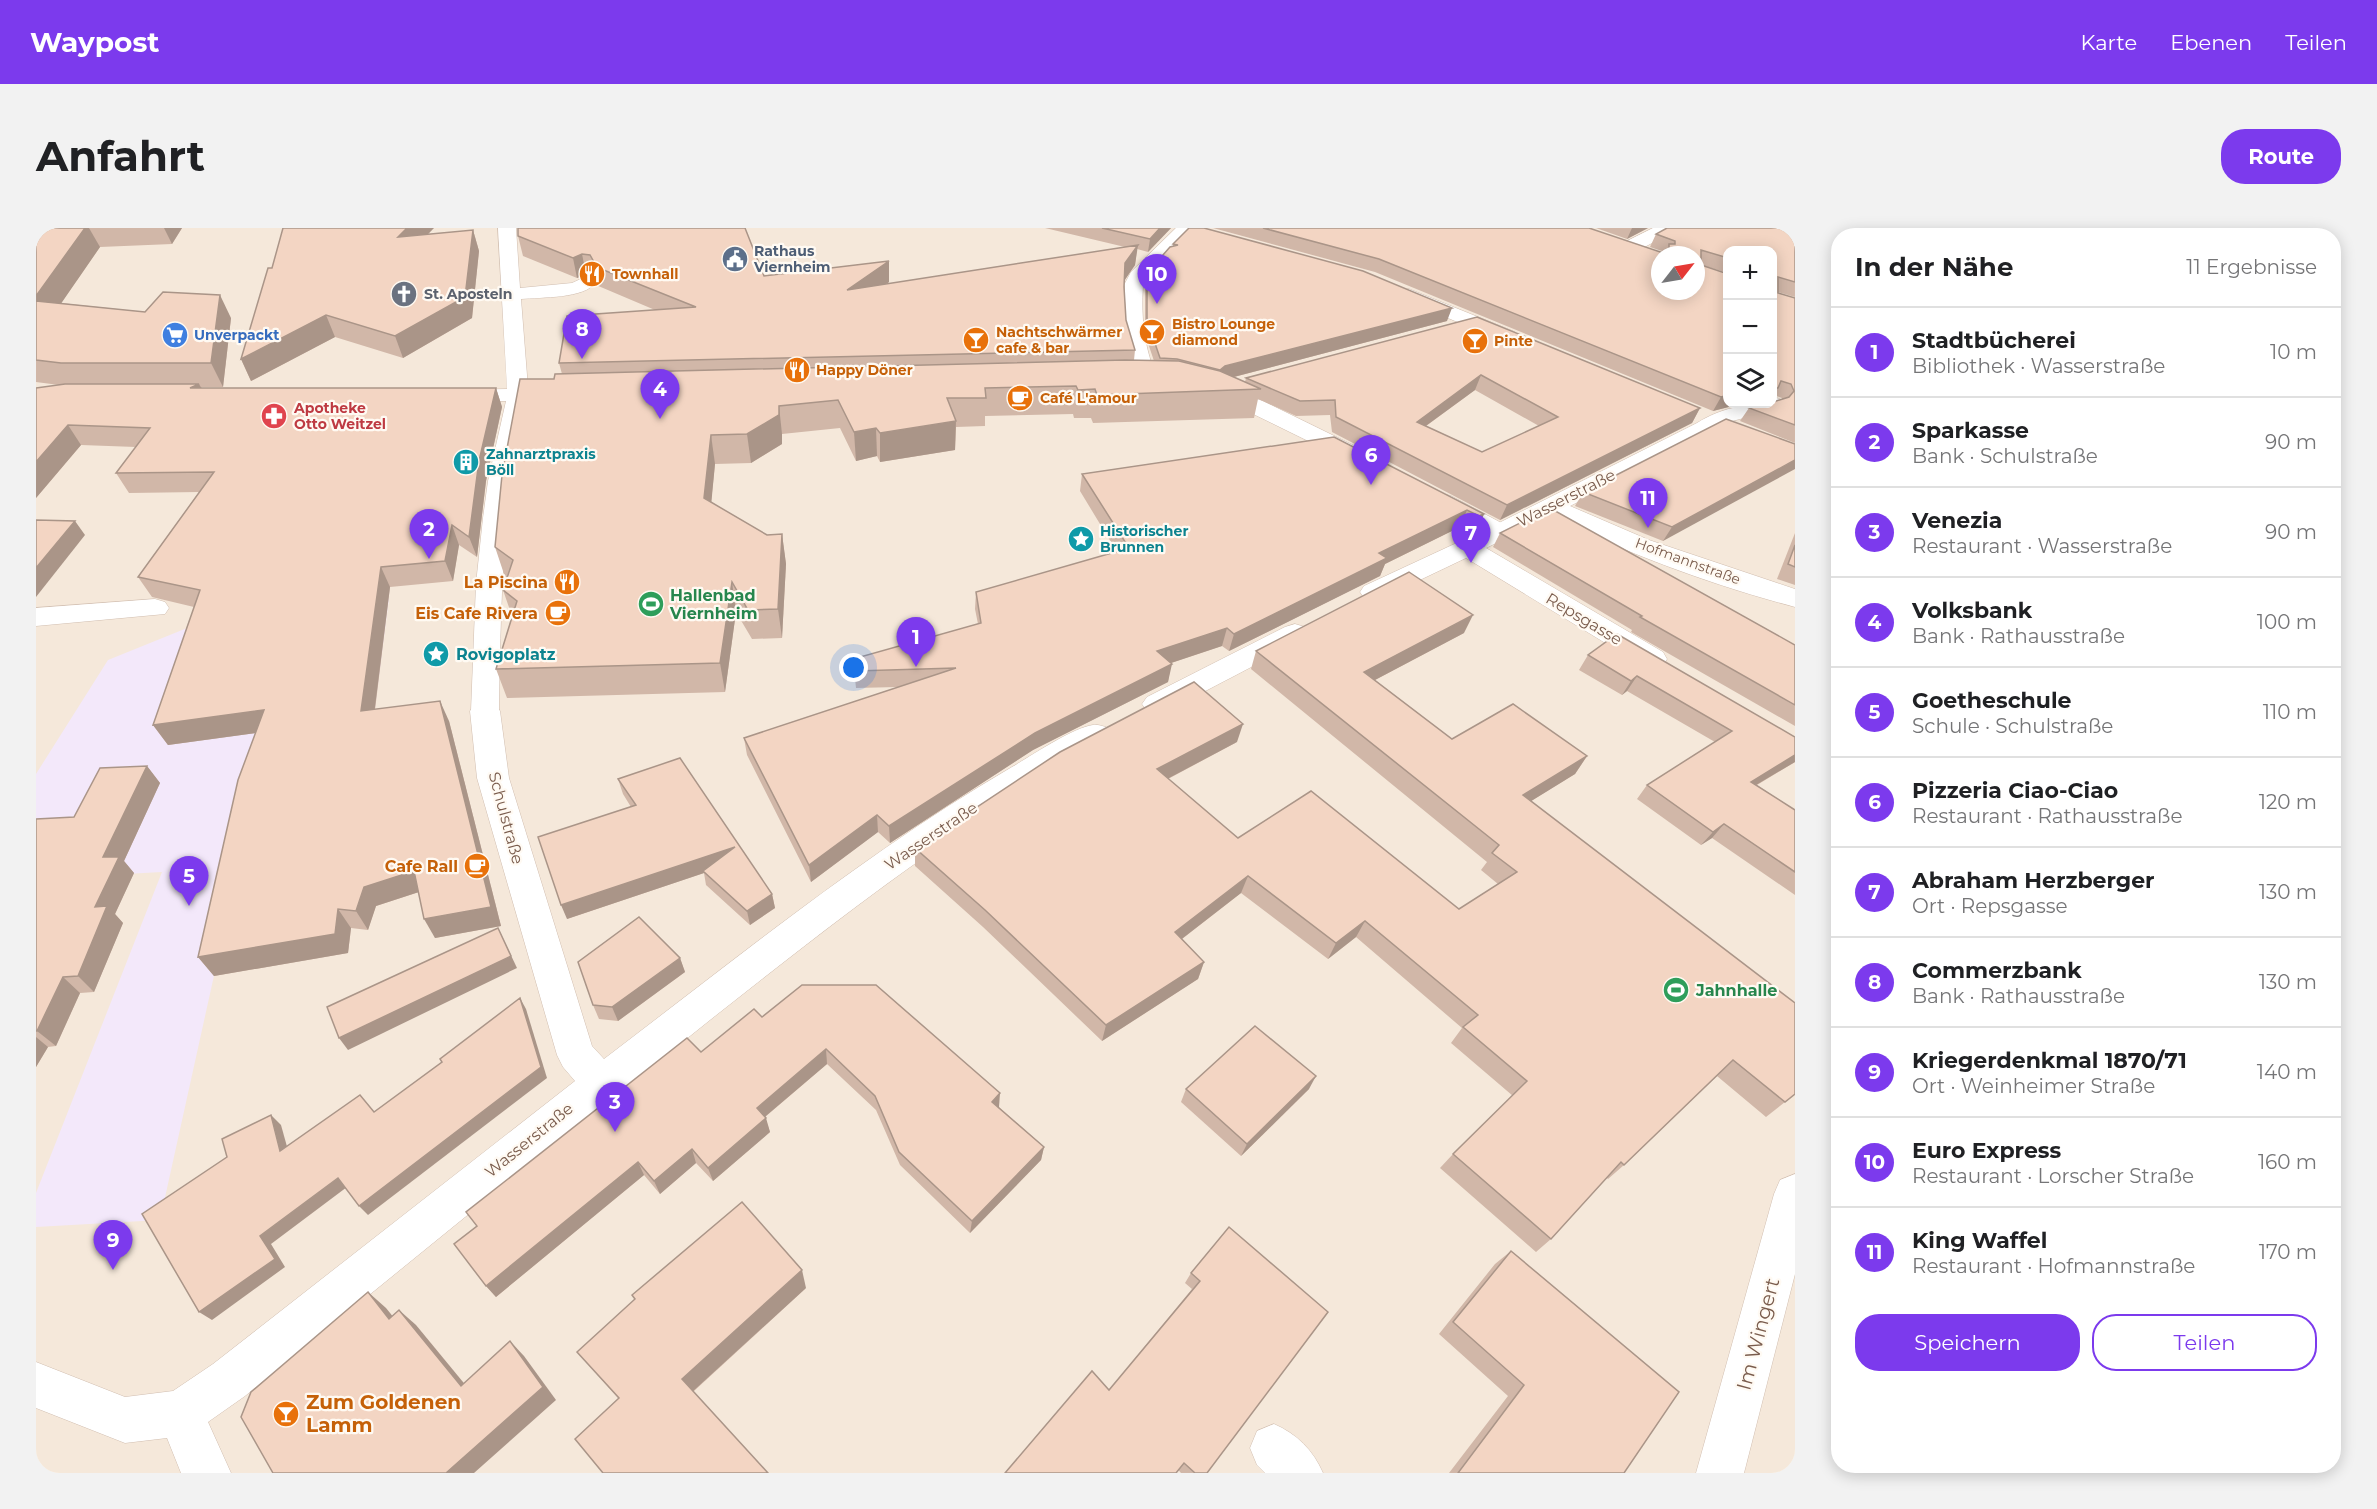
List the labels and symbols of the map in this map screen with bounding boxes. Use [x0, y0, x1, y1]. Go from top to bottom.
place label: Rathaus Viernheim [753, 242, 831, 276]
public building icon: Rathaus Viernheim [720, 244, 750, 274]
north arrow [1651, 246, 1705, 300]
pin: 10 [1138, 254, 1176, 304]
restaurant icon: Townhall [577, 259, 607, 289]
place label: Townhall [612, 265, 678, 283]
church icon: St. Aposteln [389, 279, 419, 309]
place label: St. Aposteln [424, 285, 512, 303]
pin: 8 [562, 310, 602, 359]
place label: Bistro Lounge diamond [1172, 315, 1275, 349]
bar icon: Bistro Lounge diamond [1137, 317, 1167, 347]
supermarket icon: Unverpackt [160, 320, 190, 350]
place label: Nachtschwärmer cafe & bar [996, 323, 1122, 357]
bar icon: Nachtschwärmer cafe & bar [961, 325, 991, 355]
place label: Unverpackt [194, 326, 279, 344]
bar icon: Pinte [1460, 326, 1490, 356]
place label: Pinte [1494, 332, 1533, 350]
restaurant icon: Happy Döner [782, 355, 812, 385]
place label: Happy Döner [816, 361, 913, 379]
pin: 4 [640, 370, 680, 419]
cafe icon: Café L'amour [1005, 383, 1035, 413]
place label: Café L'amour [1040, 389, 1137, 407]
place label: Apotheke Otto Weitzel [293, 399, 386, 433]
pharmacy icon: Apotheke Otto Weitzel [259, 401, 289, 431]
pin: 6 [1352, 436, 1390, 485]
place label: Zahnarztpraxis Böll [486, 445, 596, 479]
building icon: Zahnarztpraxis Böll [451, 447, 481, 477]
street label: Wasserstraße [1514, 465, 1618, 531]
pin: 11 [1628, 478, 1668, 528]
pin: 2 [410, 510, 448, 559]
pin: 7 [1452, 514, 1490, 563]
place label: Historischer Brunnen [1100, 522, 1188, 556]
place icon: Historischer Brunnen [1066, 524, 1096, 554]
street label: Hofmannstraße [1633, 534, 1743, 588]
restaurant icon: La Piscina [552, 567, 582, 597]
place label: La Piscina [464, 573, 548, 592]
place label: Hallenbad Viernheim [669, 586, 757, 623]
sports icon: Hallenbad Viernheim [636, 589, 666, 619]
street label: Repsgasse [1542, 589, 1626, 649]
cafe icon: Eis Cafe Rivera [543, 598, 573, 628]
place label: Eis Cafe Rivera [415, 604, 538, 623]
pin: 1 [896, 618, 936, 667]
place icon: Rovigoplatz [421, 639, 451, 669]
place label: Rovigoplatz [456, 645, 556, 664]
your location [839, 653, 868, 682]
street label: Schulstraße [485, 770, 527, 866]
street label: Wasserstraße [881, 798, 981, 874]
cafe icon: Cafe Rall [462, 851, 492, 881]
pin: 5 [170, 856, 208, 906]
place label: Cafe Rall [385, 857, 458, 876]
sports icon: Jahnhalle [1661, 975, 1691, 1005]
place label: Jahnhalle [1695, 981, 1777, 1000]
pin: 3 [596, 1082, 634, 1132]
street label: Wasserstraße [481, 1099, 577, 1181]
pin: 9 [94, 1220, 133, 1270]
street label: Im Wingert [1731, 1275, 1785, 1393]
place label: Zum Goldenen Lamm [306, 1390, 461, 1437]
bar icon: Zum Goldenen Lamm [271, 1399, 301, 1429]

